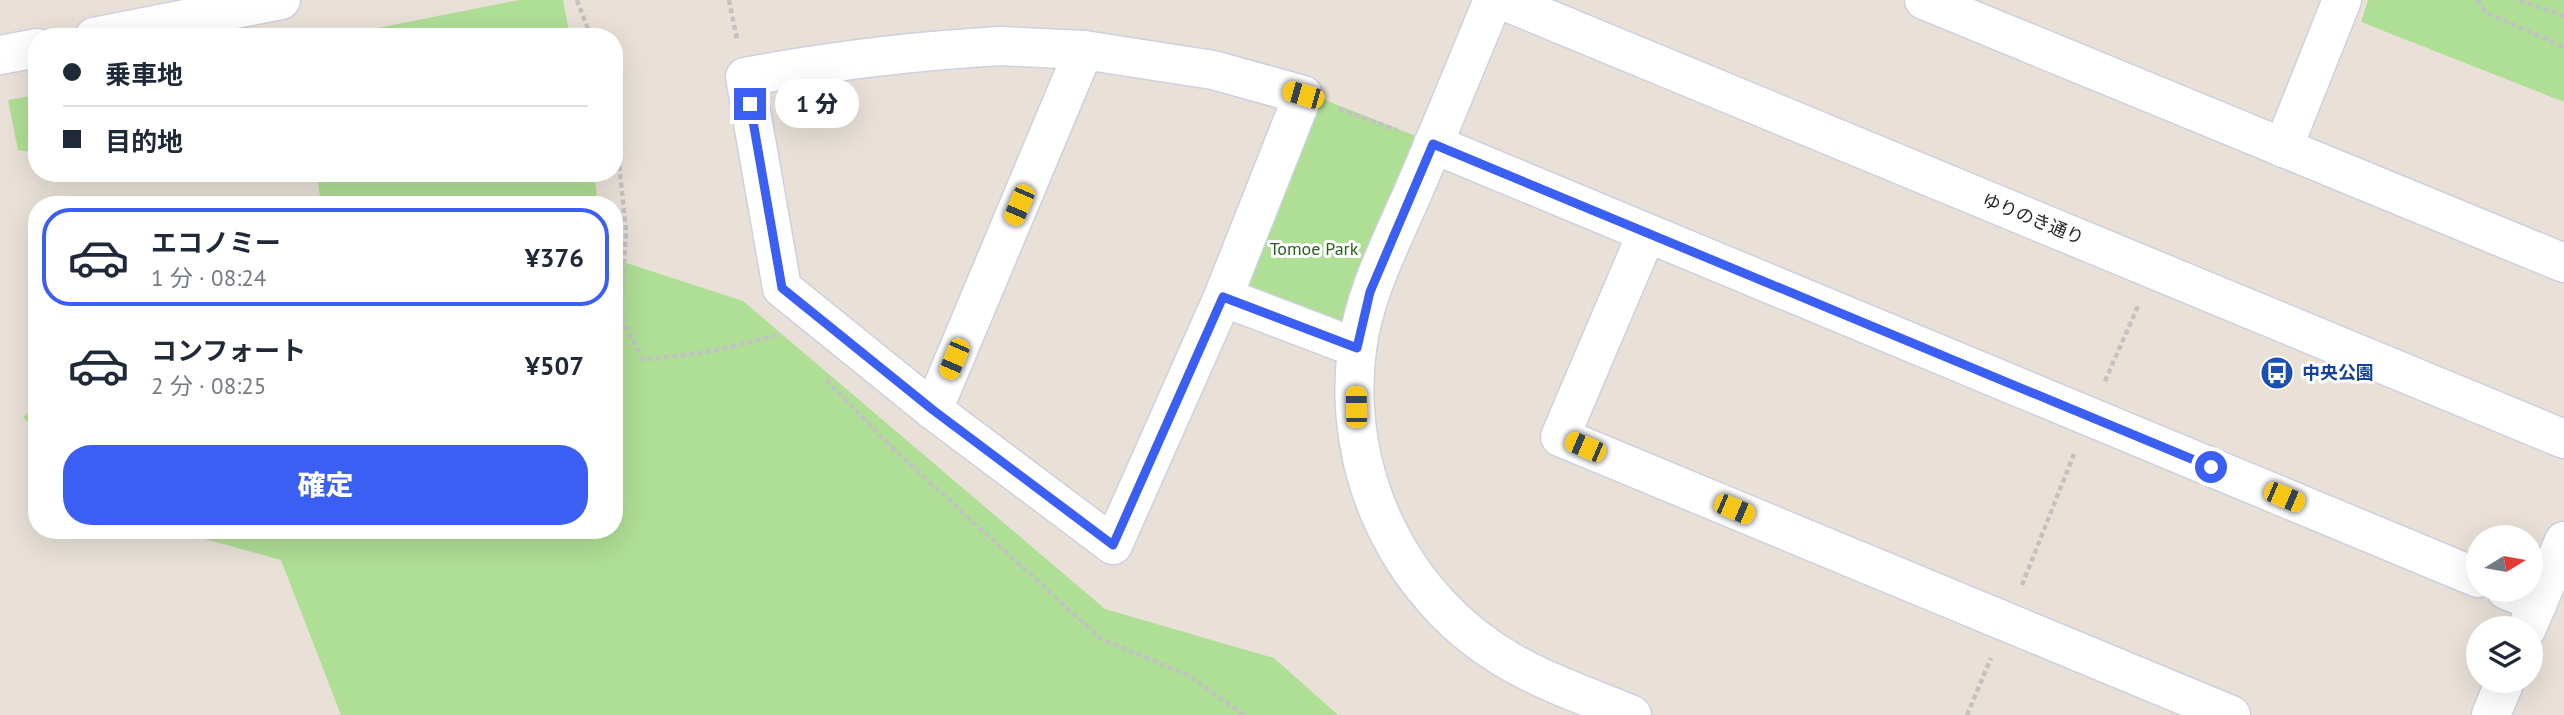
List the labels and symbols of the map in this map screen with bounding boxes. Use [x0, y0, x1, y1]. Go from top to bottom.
car [1280, 79, 1327, 111]
callout: 1 分 [774, 80, 858, 128]
route end [734, 88, 766, 120]
car [1002, 182, 1037, 228]
street label: ゆりのき通り [1979, 188, 2087, 249]
park label: Tomoe Park [1270, 237, 1359, 260]
car [937, 336, 972, 382]
bus stop icon: 中央公園 [2258, 354, 2296, 392]
place label: 中央公園 [2302, 361, 2374, 384]
car [1346, 386, 1367, 428]
car [1562, 429, 1609, 465]
route start [2195, 451, 2227, 483]
car [2261, 479, 2308, 515]
car [1711, 491, 1758, 527]
north arrow [2466, 525, 2543, 602]

